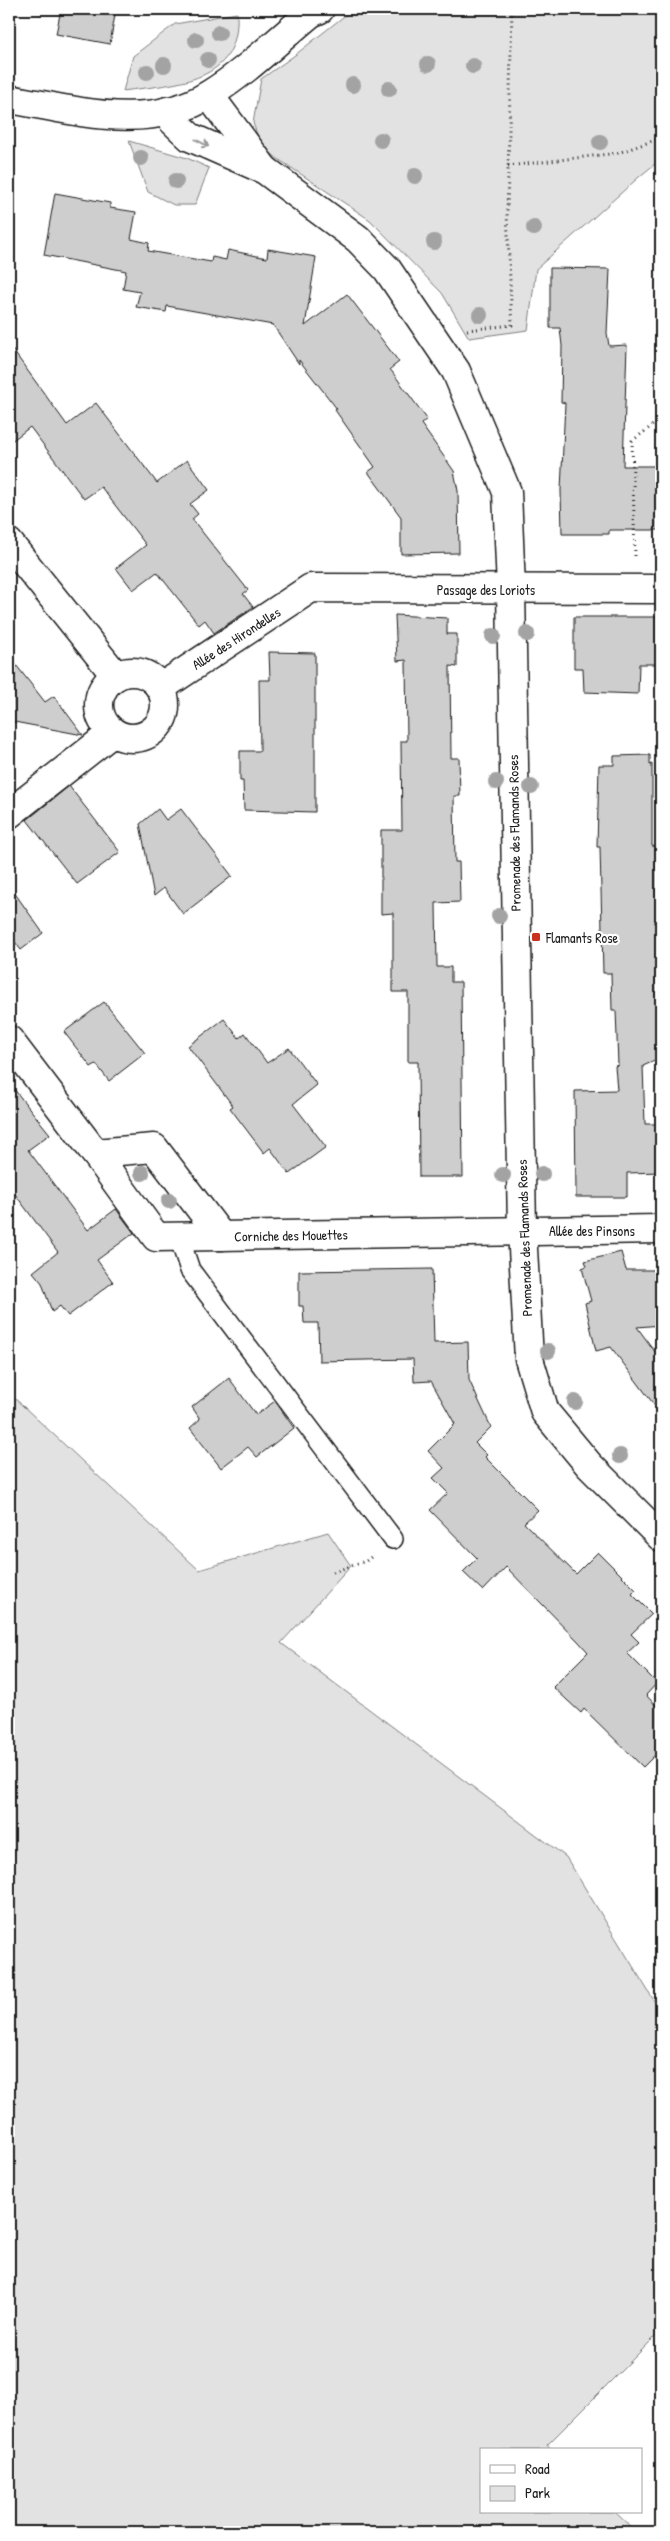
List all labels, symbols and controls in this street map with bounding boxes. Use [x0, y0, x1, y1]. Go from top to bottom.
one-way arrow [194, 139, 209, 148]
street label: Passage des Loriots [437, 580, 535, 600]
street label: Allée des Hirondelles [188, 602, 284, 674]
street label: Promenade des Flamands Roses [503, 754, 525, 912]
place label: Flamants Rose [545, 928, 619, 947]
marker: Flamants Rose [530, 931, 542, 943]
street label: Promenade des Flamands Roses [512, 1159, 536, 1317]
street label: Allée des Pinsons [549, 1221, 635, 1240]
street label: Corniche des Mouettes [234, 1225, 348, 1245]
legend [480, 2448, 642, 2514]
text: Road [525, 2458, 550, 2479]
text: Park [525, 2482, 550, 2503]

